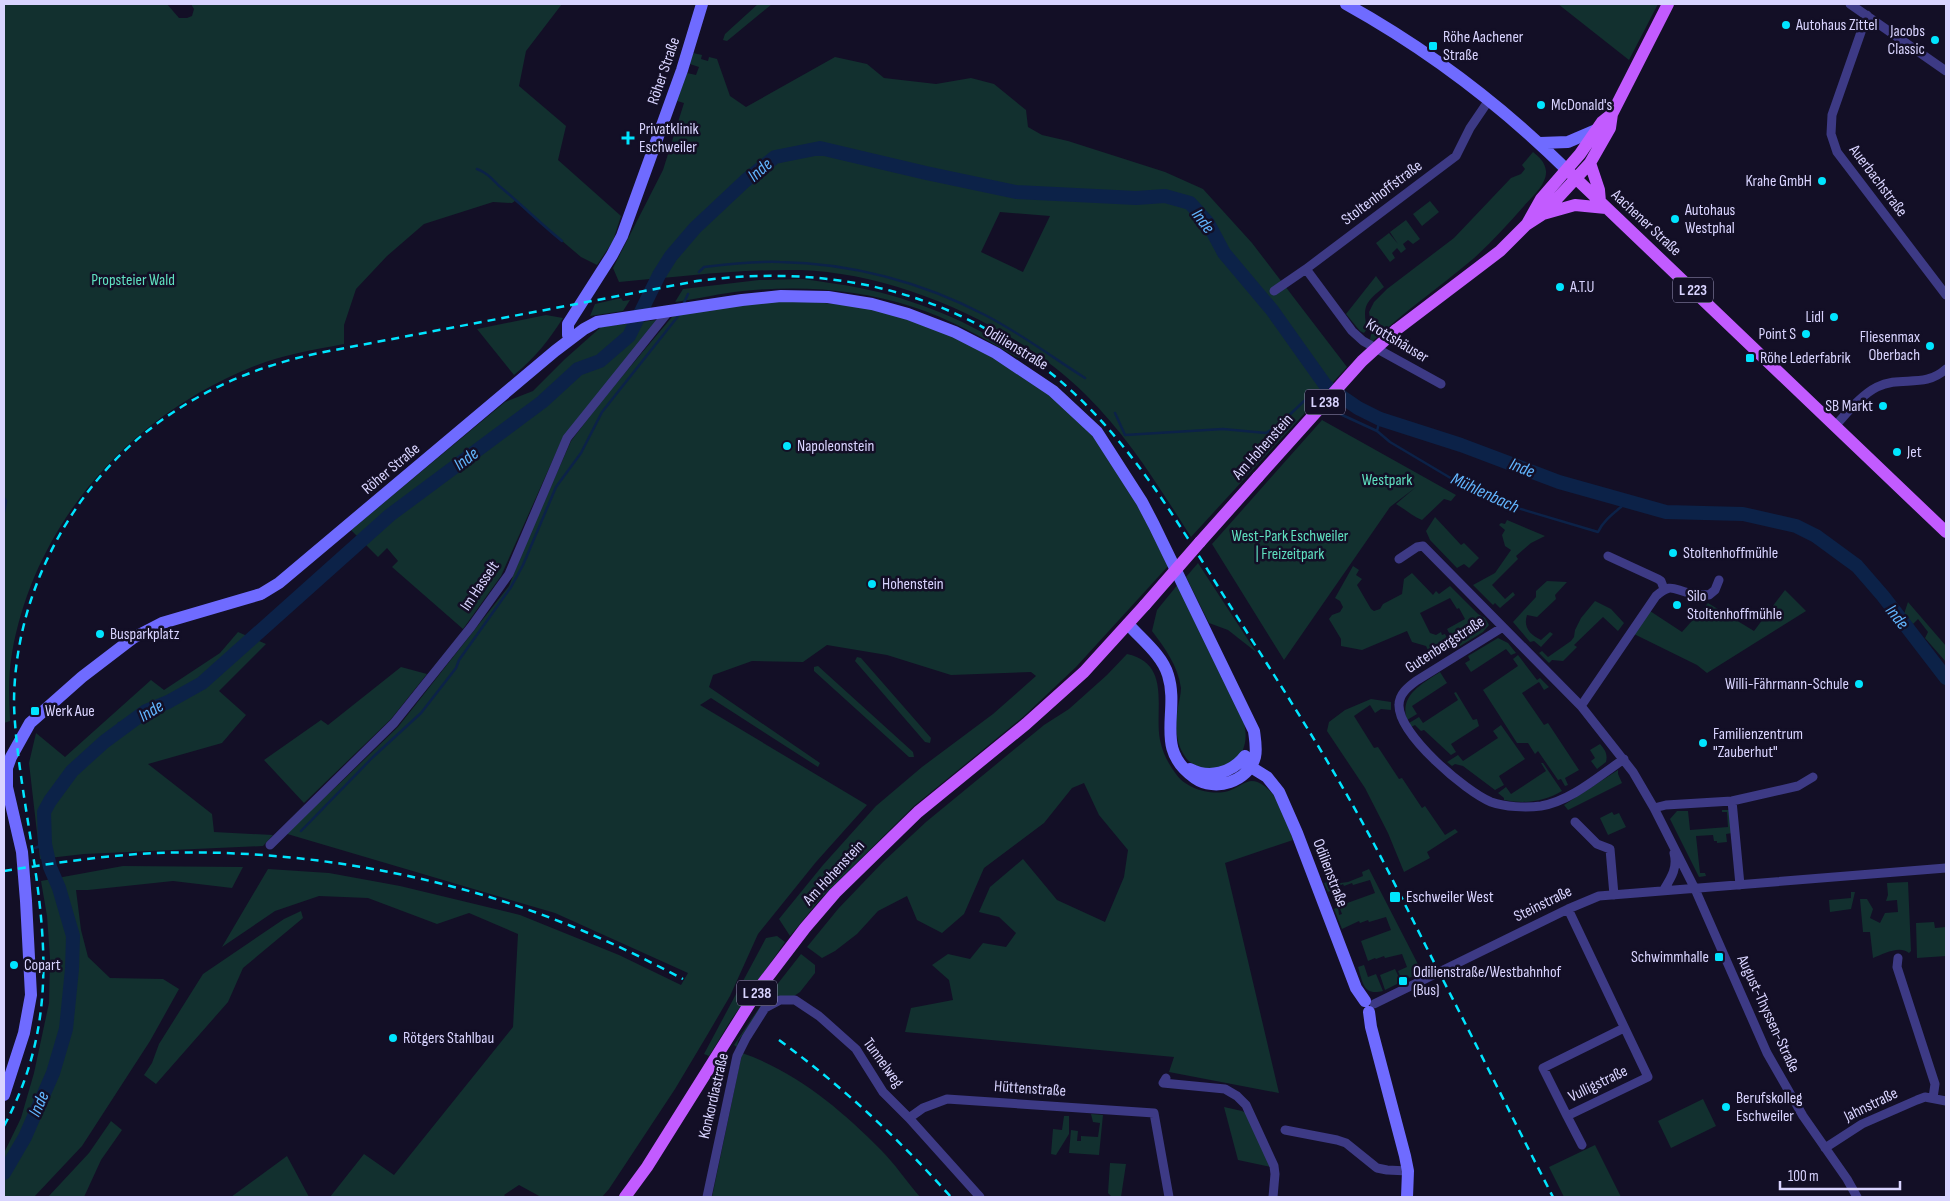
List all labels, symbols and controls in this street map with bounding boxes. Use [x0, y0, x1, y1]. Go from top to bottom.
place label: Autohaus Zittel [1795, 16, 1878, 35]
marker: Autohaus Zittel [1780, 19, 1792, 31]
place label: Jacobs Classic [1887, 22, 1925, 59]
place label: Röhe Aachener Straße [1443, 28, 1524, 65]
marker: Jacobs Classic [1929, 34, 1941, 46]
street label: Röher Straße [644, 35, 684, 107]
marker: Röhe Aachener Straße [1427, 40, 1439, 52]
place label: McDonald's [1551, 96, 1613, 115]
marker: McDonald's [1535, 99, 1547, 111]
place label: Privatklinik Eschweiler [639, 120, 699, 157]
marker: Privatklinik Eschweiler [621, 131, 635, 145]
street label: Auerbachstraße [1844, 141, 1911, 221]
water label: Inde [743, 154, 777, 186]
street label: Stoltenhoffstraße [1338, 156, 1426, 230]
place label: Krahe GmbH [1745, 172, 1812, 191]
marker: Krahe GmbH [1816, 175, 1828, 187]
street label: Aachener Straße [1606, 185, 1685, 260]
place label: Autohaus Westphal [1684, 201, 1736, 238]
water label: Inde [1187, 204, 1219, 238]
marker: Autohaus Westphal [1669, 213, 1681, 225]
park label: Propsteier Wald [91, 271, 175, 290]
place label: A.T.U [1569, 278, 1594, 297]
road number: L 223 [1673, 278, 1713, 302]
marker: A.T.U [1554, 281, 1566, 293]
place label: Lidl [1805, 308, 1824, 327]
marker: Lidl [1828, 311, 1840, 323]
street label: Krottshäuser [1362, 315, 1432, 367]
street label: Odilienstraße [981, 321, 1051, 375]
place label: Point S [1758, 325, 1796, 344]
marker: Point S [1800, 328, 1812, 340]
place label: Fliesenmax Oberbach [1860, 328, 1920, 365]
marker: Fliesenmax Oberbach [1924, 340, 1936, 352]
place label: Röhe Lederfabrik [1760, 349, 1851, 368]
marker: Röhe Lederfabrik [1744, 352, 1756, 364]
road number: L 238 [1305, 390, 1345, 414]
place label: SB Markt [1825, 397, 1873, 416]
marker: SB Markt [1877, 400, 1889, 412]
street label: Am Hohenstein [1228, 410, 1297, 484]
place label: Napoleonstein [797, 437, 874, 456]
street label: Röher Straße [358, 439, 424, 499]
marker: Napoleonstein [781, 440, 793, 452]
water label: Inde [449, 443, 483, 475]
place label: Jet [1906, 443, 1922, 462]
marker: Jet [1891, 446, 1903, 458]
water label: Inde [1506, 454, 1538, 482]
water label: Mühlenbach [1448, 468, 1523, 518]
park label: Westpark [1362, 471, 1412, 490]
park label: West-Park Eschweiler | Freizeitpark [1232, 527, 1349, 564]
place label: Stoltenhoffmühle [1683, 544, 1778, 563]
marker: Stoltenhoffmühle [1667, 547, 1679, 559]
street label: Im Hasselt [456, 557, 504, 614]
place label: Hohenstein [882, 575, 944, 594]
marker: Hohenstein [866, 578, 878, 590]
place label: Silo Stoltenhoffmühle [1687, 587, 1782, 624]
marker: Silo Stoltenhoffmühle [1671, 599, 1683, 611]
water label: Inde [1881, 600, 1913, 634]
street label: Gutenbergstraße [1402, 612, 1488, 678]
place label: Busparkplatz [110, 625, 180, 644]
marker: Busparkplatz [94, 628, 106, 640]
place label: Willi-Fährmann-Schule [1725, 675, 1849, 694]
marker: Willi-Fährmann-Schule [1853, 678, 1865, 690]
water label: Inde [135, 695, 167, 727]
place label: Werk Aue [45, 702, 95, 721]
marker: Werk Aue [29, 705, 41, 717]
place label: Familienzentrum "Zauberhut" [1713, 725, 1803, 762]
marker: Familienzentrum "Zauberhut" [1697, 737, 1709, 749]
street label: Odilienstraße [1308, 836, 1352, 910]
street label: Am Hohenstein [799, 837, 869, 910]
street label: Steinstraße [1511, 882, 1575, 926]
place label: Eschweiler West [1406, 888, 1494, 907]
marker: Eschweiler West [1388, 890, 1402, 904]
place label: Schwimmhalle [1631, 948, 1709, 967]
marker: Schwimmhalle [1713, 951, 1725, 963]
street label: August-Thyssen-Straße [1732, 951, 1804, 1076]
place label: Copart [24, 956, 61, 975]
marker: Copart [8, 959, 20, 971]
place label: Odilienstraße/Westbahnhof (Bus) [1413, 963, 1562, 1000]
marker: Odilienstraße/Westbahnhof (Bus) [1397, 975, 1409, 987]
road number: L 238 [737, 980, 777, 1006]
place label: Rötgers Stahlbau [403, 1029, 494, 1048]
marker: Rötgers Stahlbau [387, 1032, 399, 1044]
street label: Tunnelweg [859, 1034, 907, 1092]
street label: Konkordiastraße [695, 1051, 733, 1141]
street label: Vulligstraße [1565, 1062, 1631, 1106]
street label: Hüttenstraße [993, 1077, 1067, 1101]
street label: Jahnstraße [1840, 1084, 1901, 1127]
water label: Inde [24, 1088, 54, 1120]
place label: Berufskolleg Eschweiler [1736, 1089, 1802, 1126]
marker: Berufskolleg Eschweiler [1720, 1101, 1732, 1113]
scale bar [1780, 1158, 1900, 1190]
text: 100 m [1788, 1167, 1819, 1186]

